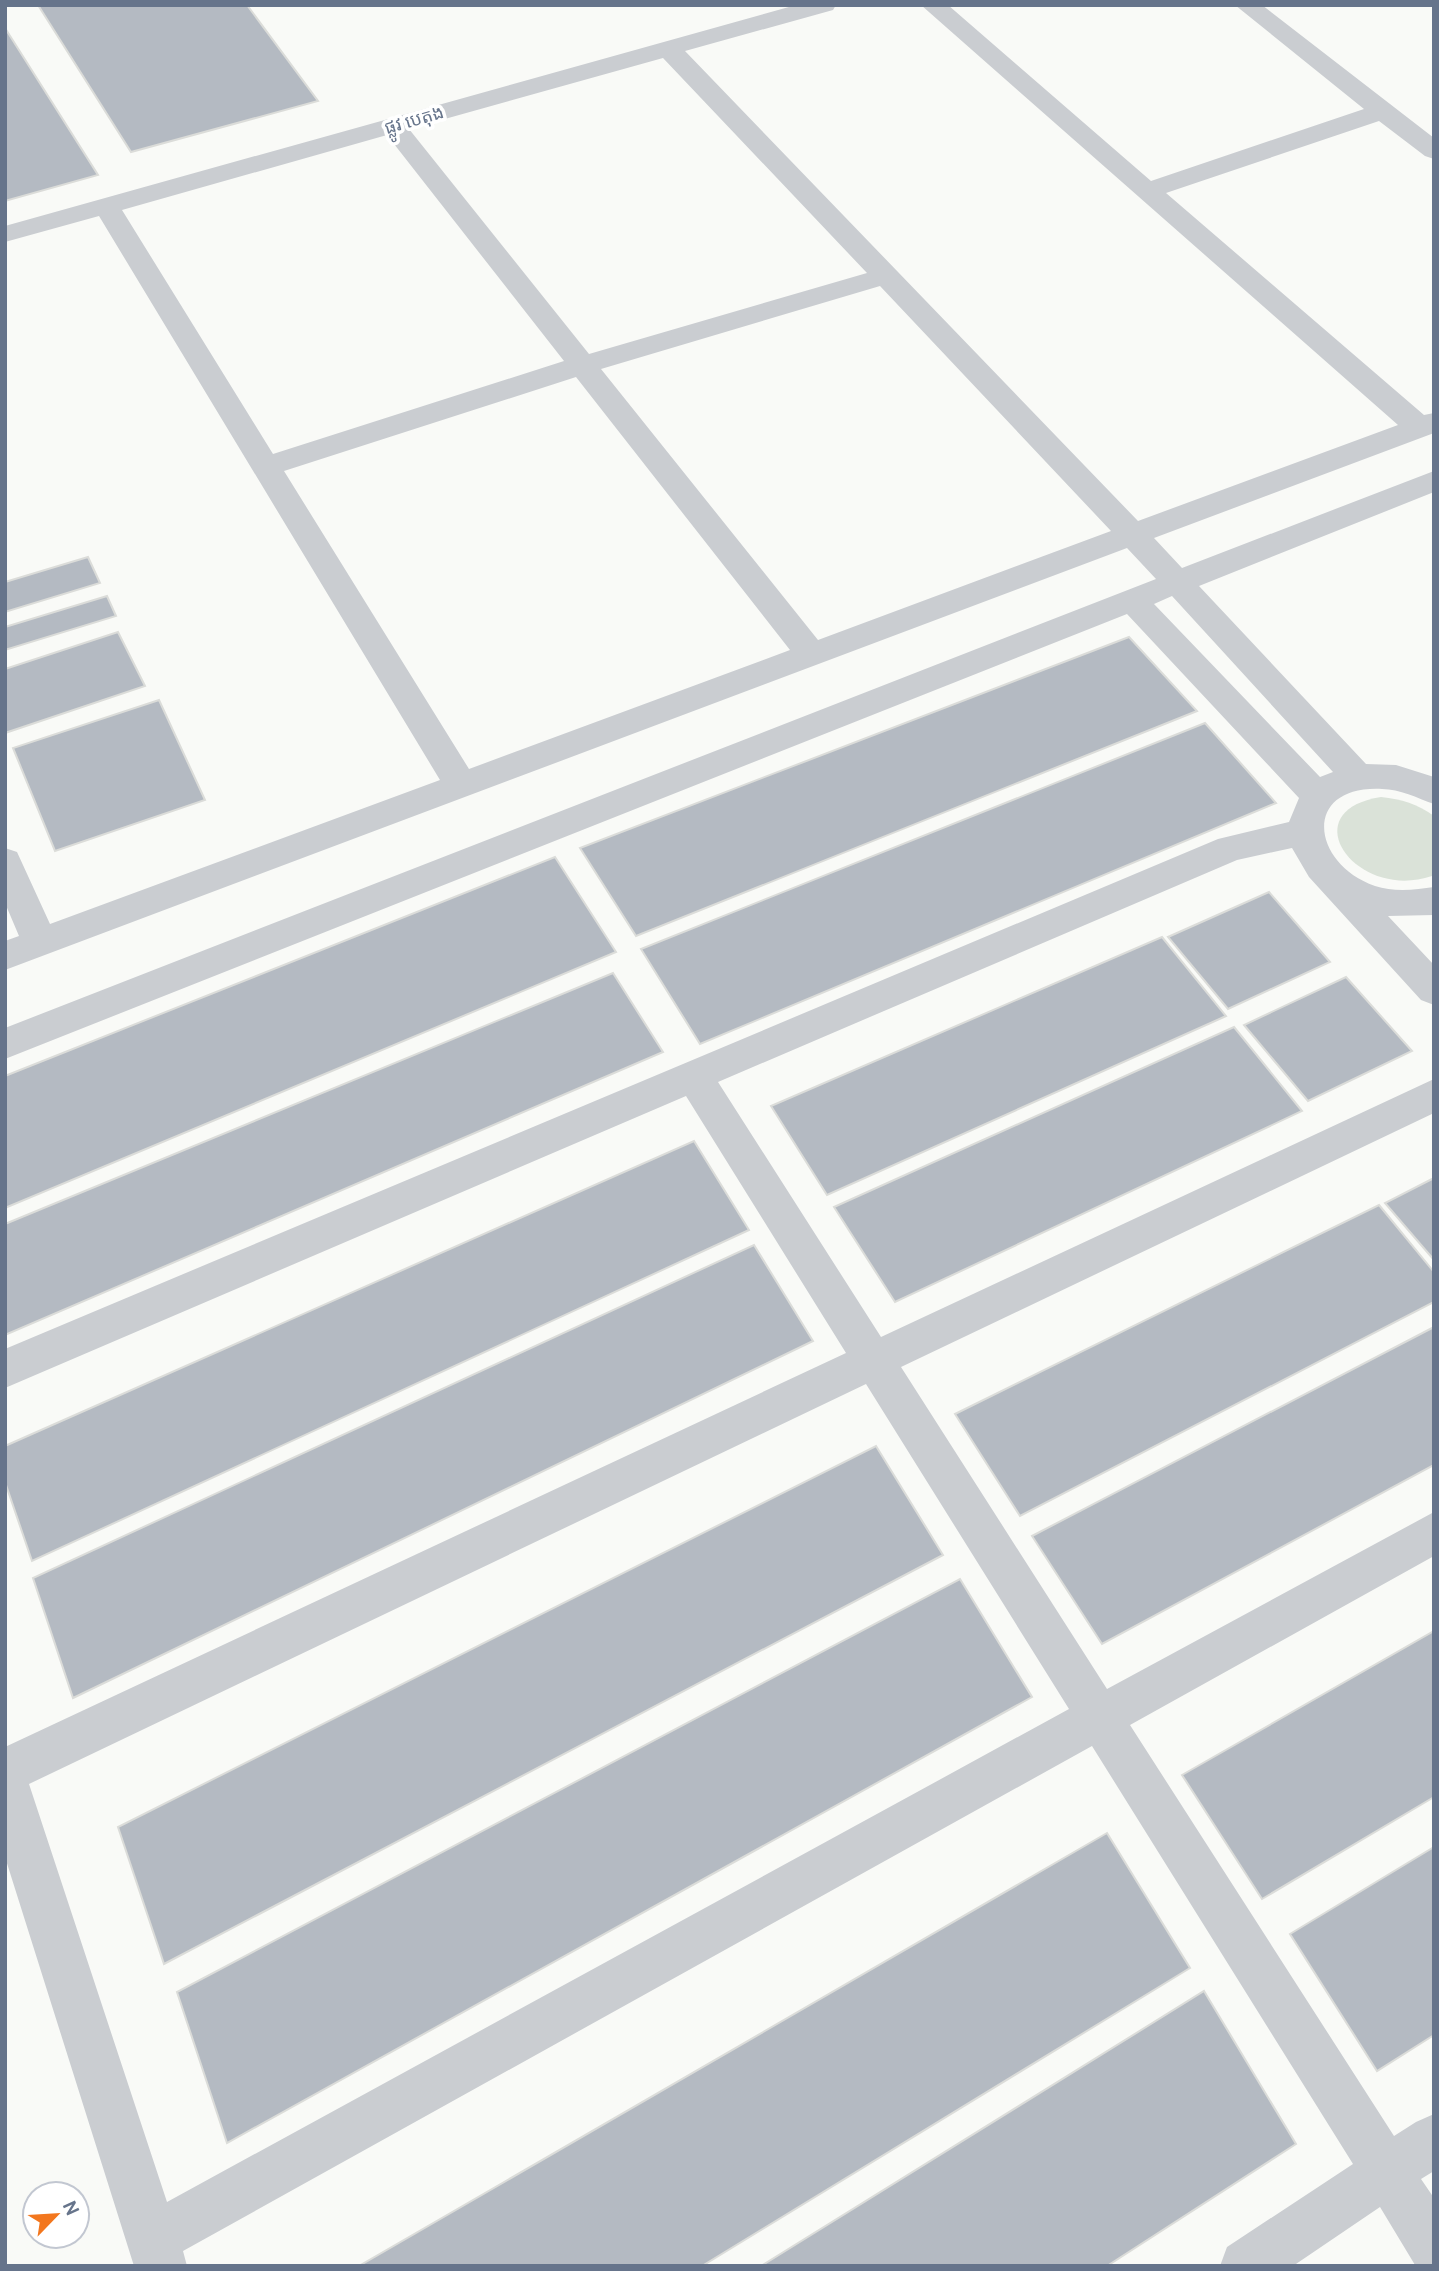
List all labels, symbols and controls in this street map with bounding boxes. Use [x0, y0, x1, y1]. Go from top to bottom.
street label: ផ្លូវ បេតុង [382, 101, 448, 144]
north arrow [21, 2180, 91, 2250]
text: N [58, 2197, 84, 2219]

